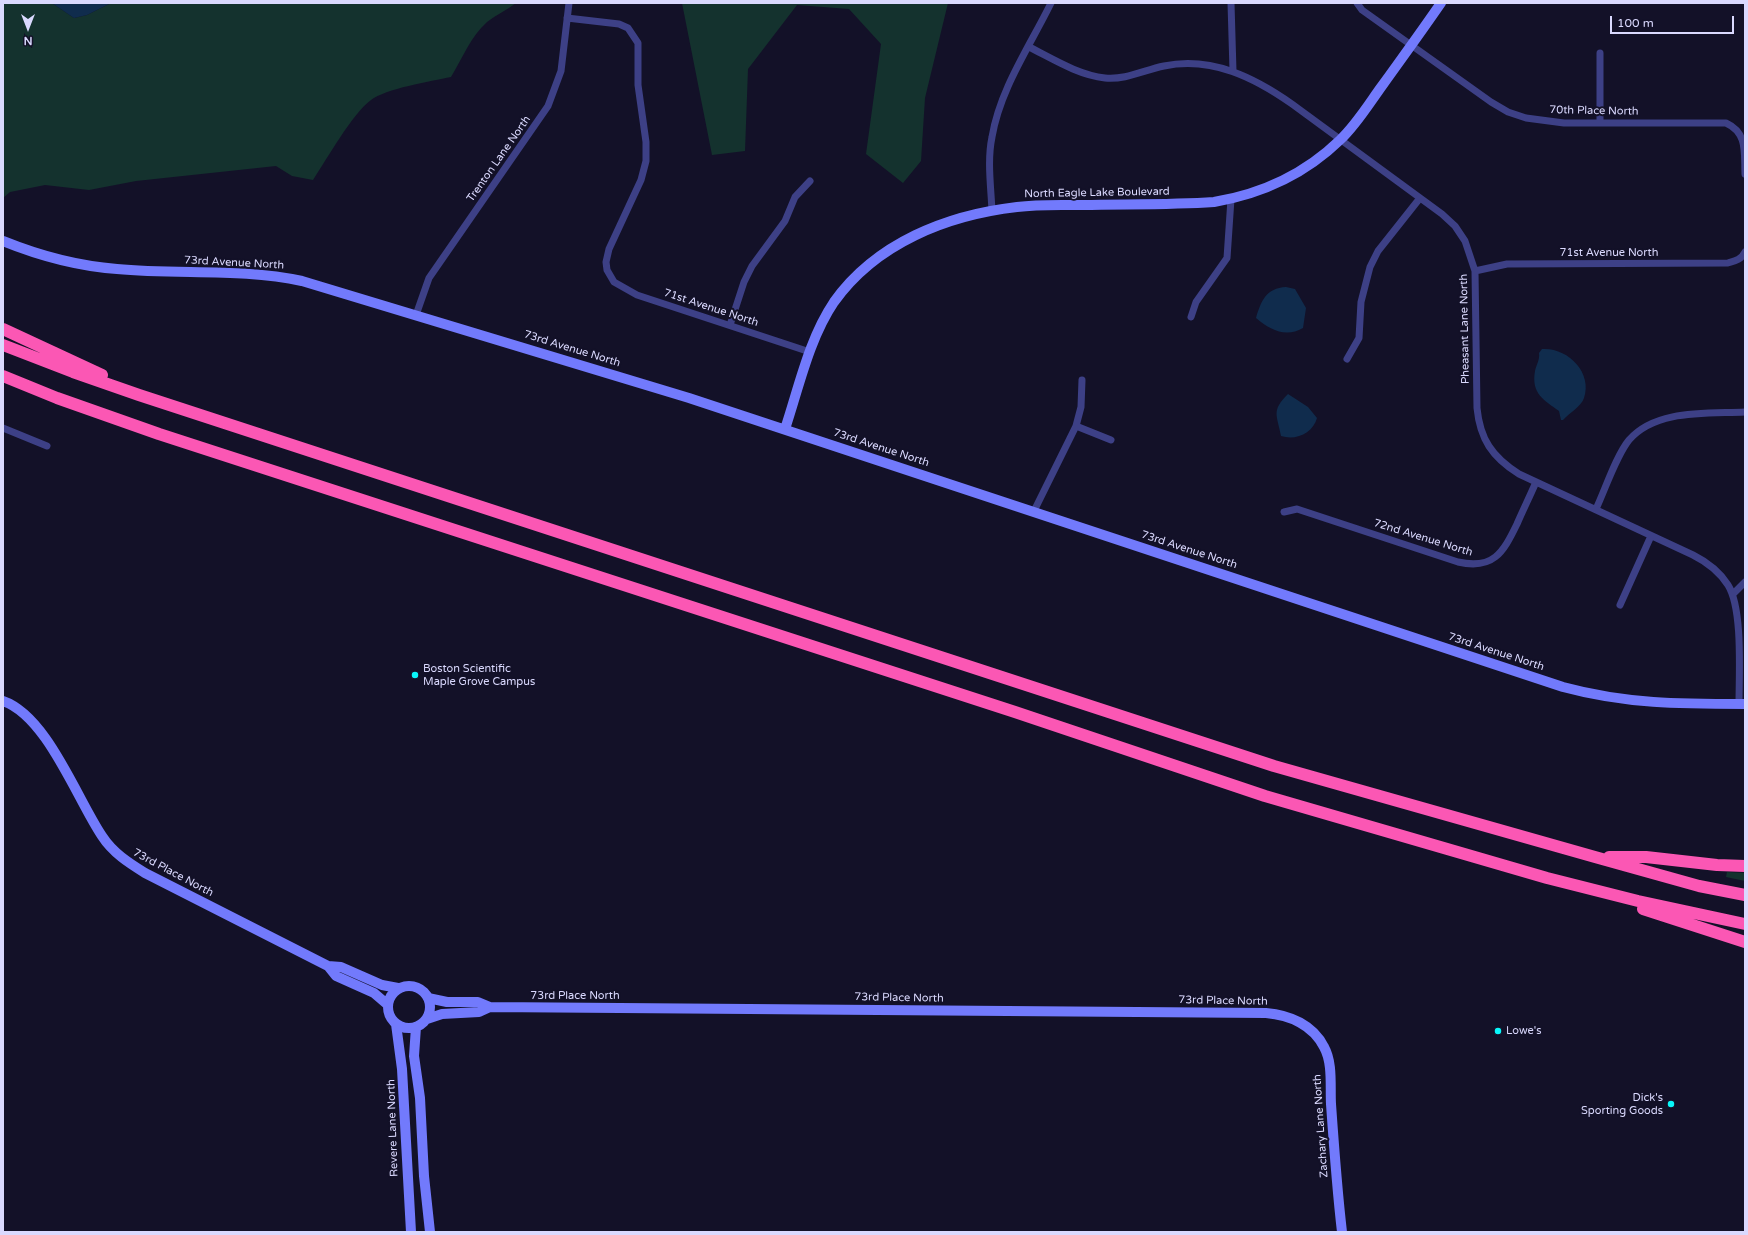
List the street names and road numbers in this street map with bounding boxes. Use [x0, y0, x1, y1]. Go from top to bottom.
street label: 70th Place North [1549, 104, 1639, 118]
street label: Trenton Lane North [464, 113, 534, 205]
street label: North Eagle Lake Boulevard [1024, 185, 1170, 201]
street label: 71st Avenue North [1560, 246, 1658, 260]
street label: 73rd Avenue North [184, 254, 284, 272]
street label: Pheasant Lane North [1457, 274, 1473, 384]
street label: 71st Avenue North [662, 286, 760, 330]
street label: 73rd Avenue North [522, 328, 622, 370]
street label: 73rd Avenue North [831, 426, 931, 470]
street label: 72nd Avenue North [1372, 517, 1474, 559]
street label: 73rd Avenue North [1139, 528, 1239, 572]
street label: 73rd Avenue North [1446, 630, 1546, 674]
street label: 73rd Place North [130, 846, 216, 900]
street label: 73rd Place North [530, 989, 620, 1003]
street label: 73rd Place North [854, 991, 944, 1005]
street label: 73rd Place North [1178, 994, 1268, 1008]
street label: Zachary Lane North [1311, 1074, 1331, 1178]
street label: Revere Lane North [385, 1079, 401, 1177]

